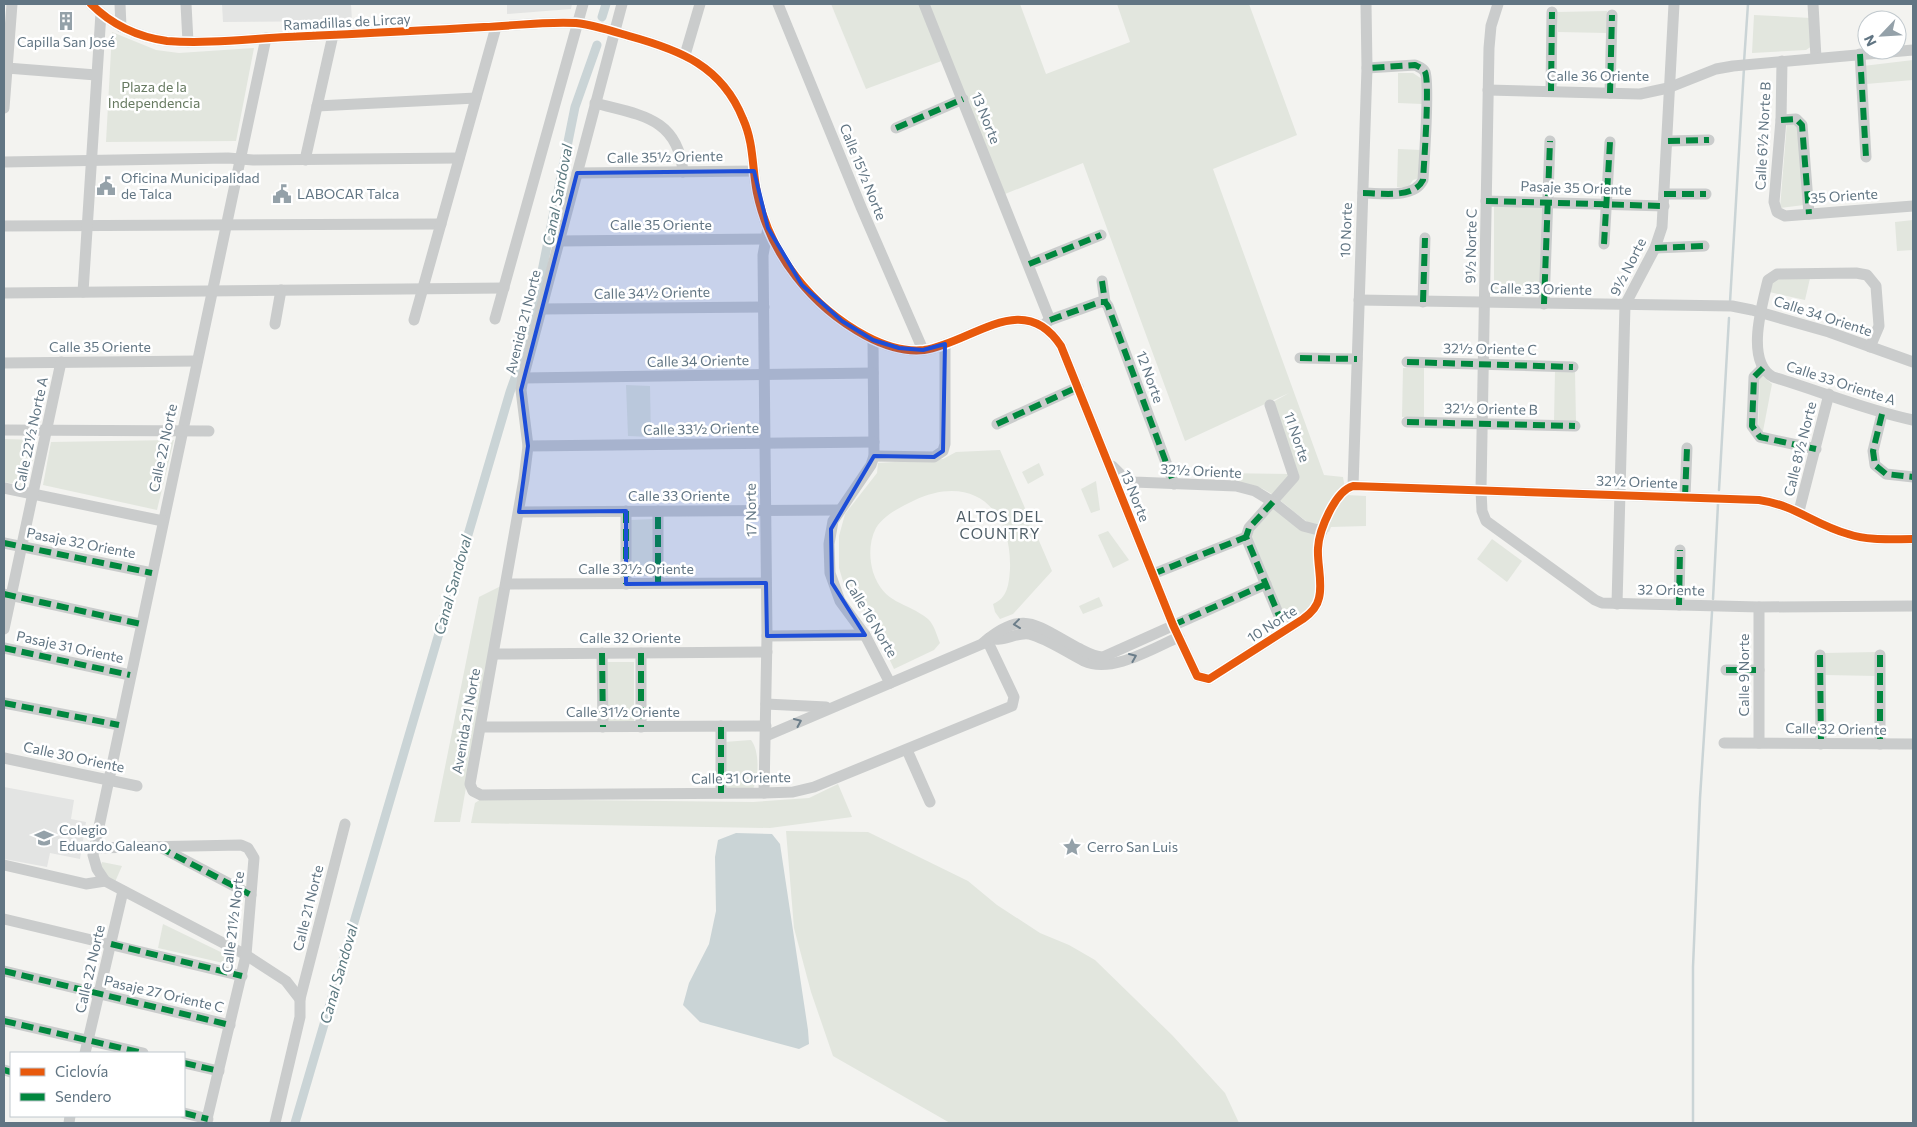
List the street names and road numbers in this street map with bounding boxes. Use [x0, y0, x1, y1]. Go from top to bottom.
street label: Ramadillas de Lircay [283, 10, 411, 33]
street label: Calle 36 Oriente [1547, 67, 1649, 84]
street label: Calle 6½ Norte B [1751, 81, 1774, 191]
street label: 13 Norte [968, 90, 1004, 146]
street label: Calle 15½ Norte [836, 121, 891, 223]
street label: Calle 35½ Oriente [607, 147, 723, 166]
street label: Pasaje 35 Oriente [1520, 177, 1632, 198]
street label: 35 Oriente [1810, 185, 1878, 206]
street label: 10 Norte [1336, 202, 1355, 258]
street label: 9½ Norte C [1461, 208, 1480, 284]
street label: Calle 35 Oriente [610, 216, 712, 233]
street label: 9½ Norte [1606, 235, 1649, 299]
street label: Avenida 21 Norte [501, 268, 544, 376]
street label: Calle 33 Oriente [1490, 279, 1592, 298]
street label: Calle 34½ Oriente [594, 283, 710, 302]
street label: Calle 34 Oriente [1772, 292, 1874, 339]
street label: Calle 35 Oriente [49, 338, 151, 355]
street label: 32½ Oriente C [1443, 339, 1537, 358]
street label: 12 Norte [1133, 349, 1168, 405]
street label: Calle 34 Oriente [647, 351, 749, 370]
street label: Calle 33 Oriente A [1784, 357, 1898, 408]
street label: Calle 22½ Norte A [10, 375, 51, 493]
street label: 32½ Oriente B [1444, 399, 1538, 418]
street label: Calle 8½ Norte [1780, 400, 1819, 498]
street label: Calle 22 Norte [145, 402, 180, 494]
street label: 11 Norte [1281, 409, 1314, 464]
street label: Calle 33½ Oriente [643, 419, 759, 438]
street label: 32½ Oriente [1160, 460, 1242, 481]
street label: 13 Norte [1117, 468, 1153, 524]
street label: 32½ Oriente [1596, 472, 1678, 491]
street label: 17 Norte [742, 483, 759, 537]
street label: Calle 33 Oriente [628, 487, 730, 504]
street label: Pasaje 32 Oriente [25, 524, 137, 561]
street label: Calle 32½ Oriente [578, 560, 694, 577]
street label: Calle 16 Norte [841, 575, 902, 660]
street label: 32 Oriente [1637, 580, 1705, 599]
street label: 10 Norte [1244, 601, 1300, 646]
street label: Pasaje 31 Oriente [15, 627, 125, 666]
street label: Calle 32 Oriente [579, 629, 681, 646]
street label: Calle 9 Norte [1735, 634, 1752, 716]
street label: Avenida 21 Norte [448, 667, 483, 775]
street label: Calle 31½ Oriente [566, 703, 680, 720]
street label: Calle 32 Oriente [1785, 719, 1887, 738]
street label: Calle 30 Oriente [22, 737, 126, 776]
street label: Calle 31 Oriente [691, 768, 791, 787]
street label: Calle 21 Norte [289, 863, 326, 953]
street label: Calle 21½ Norte [218, 870, 247, 974]
street label: Calle 22 Norte [71, 923, 108, 1015]
street label: Pasaje 27 Oriente C [102, 971, 226, 1016]

